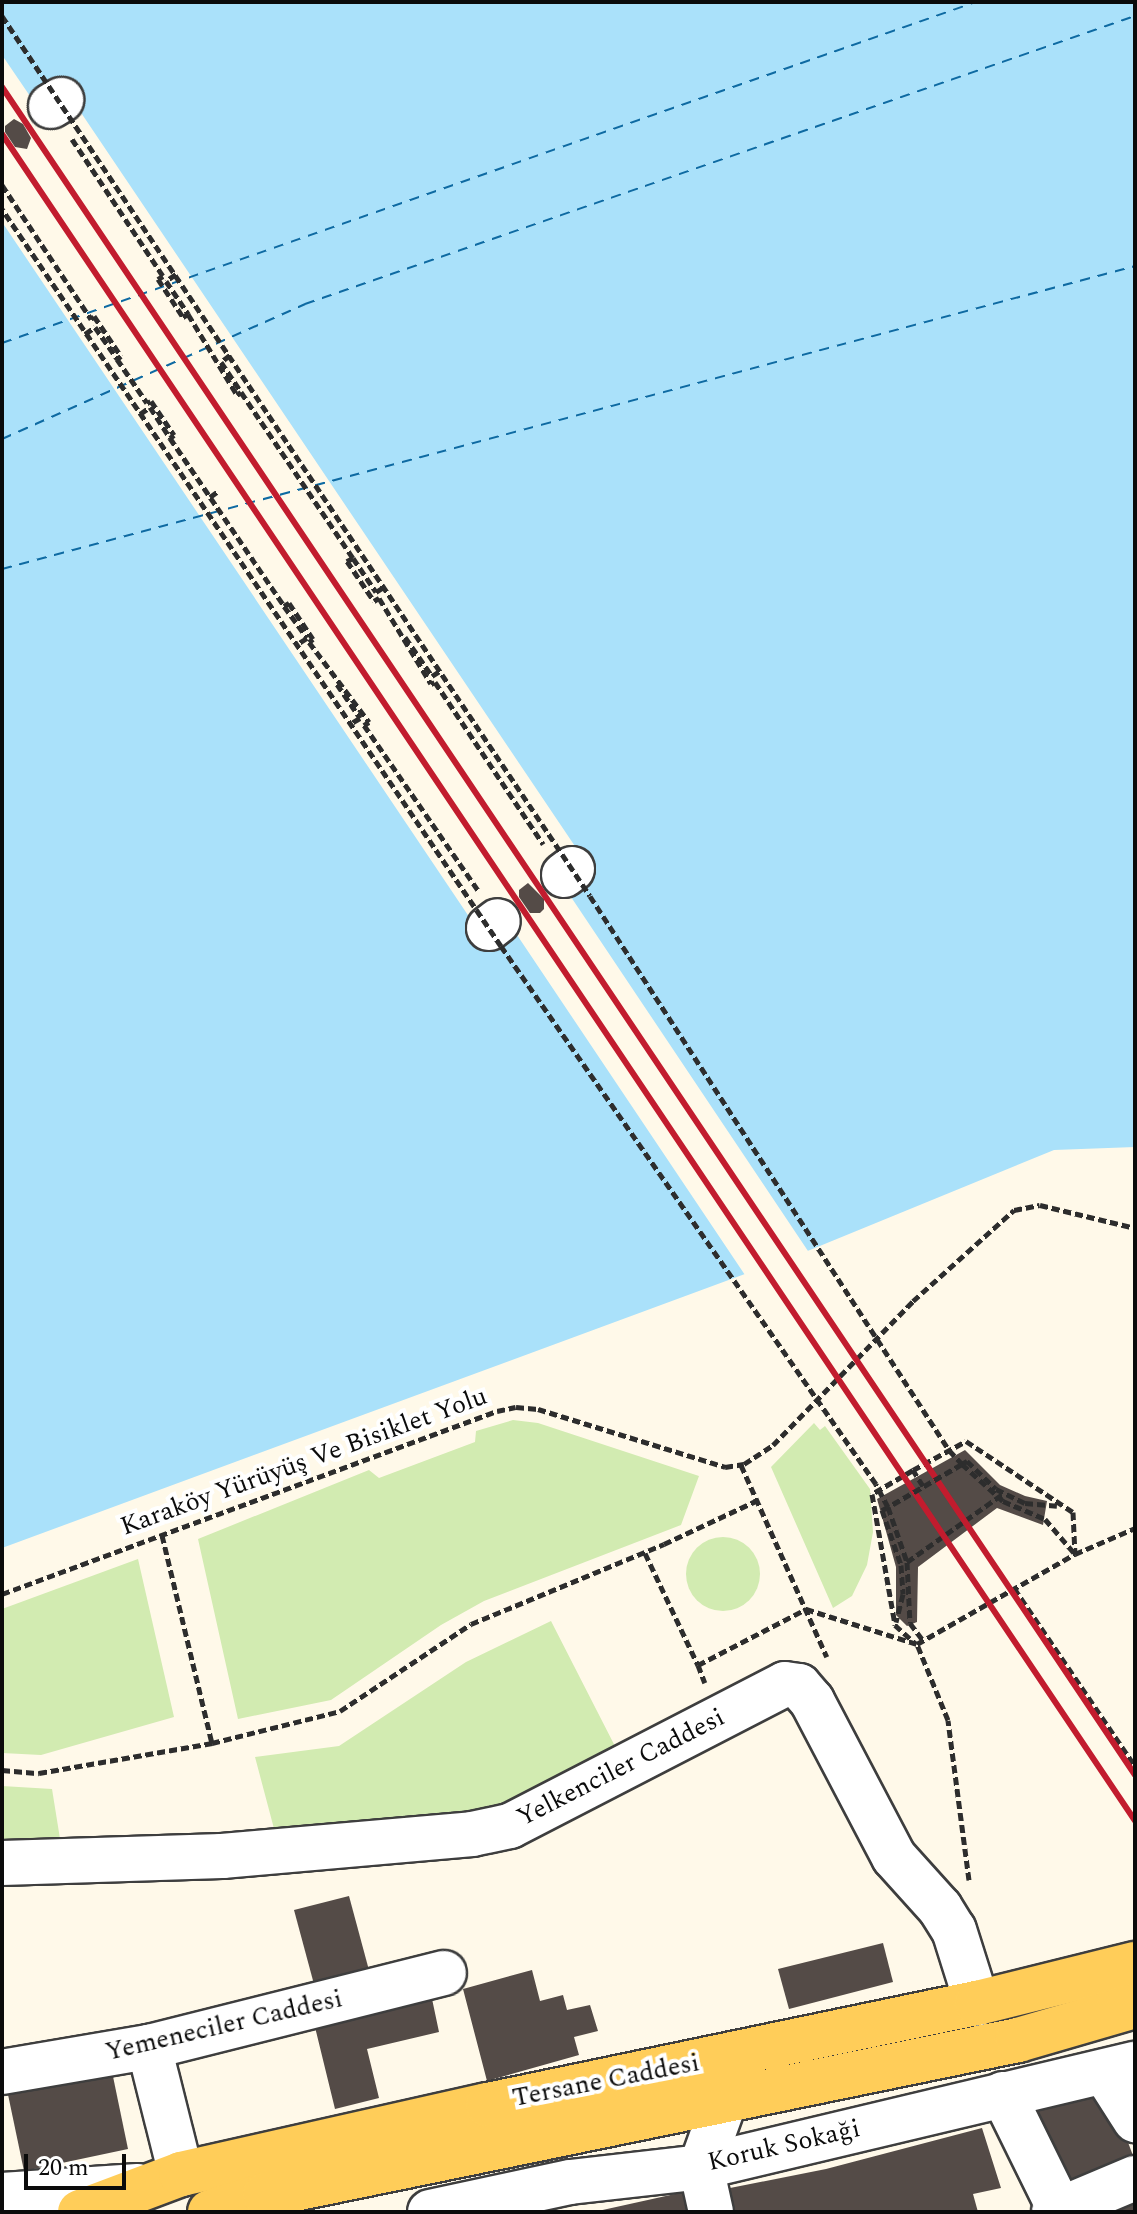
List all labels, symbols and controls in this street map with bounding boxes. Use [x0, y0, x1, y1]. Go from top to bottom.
street label: Karaköy Yürüyüş Ve Bisiklet Yolu [117, 1381, 491, 1543]
street label: Yelkenciler Caddesi [512, 1702, 730, 1834]
street label: Yemeneciler Caddesi [102, 1984, 346, 2068]
street label: Tersane Caddesi [510, 2048, 702, 2114]
street label: Koruk Sokaği [705, 2113, 863, 2179]
scale bar [28, 2138, 130, 2188]
text: 20 m [38, 2150, 89, 2186]

